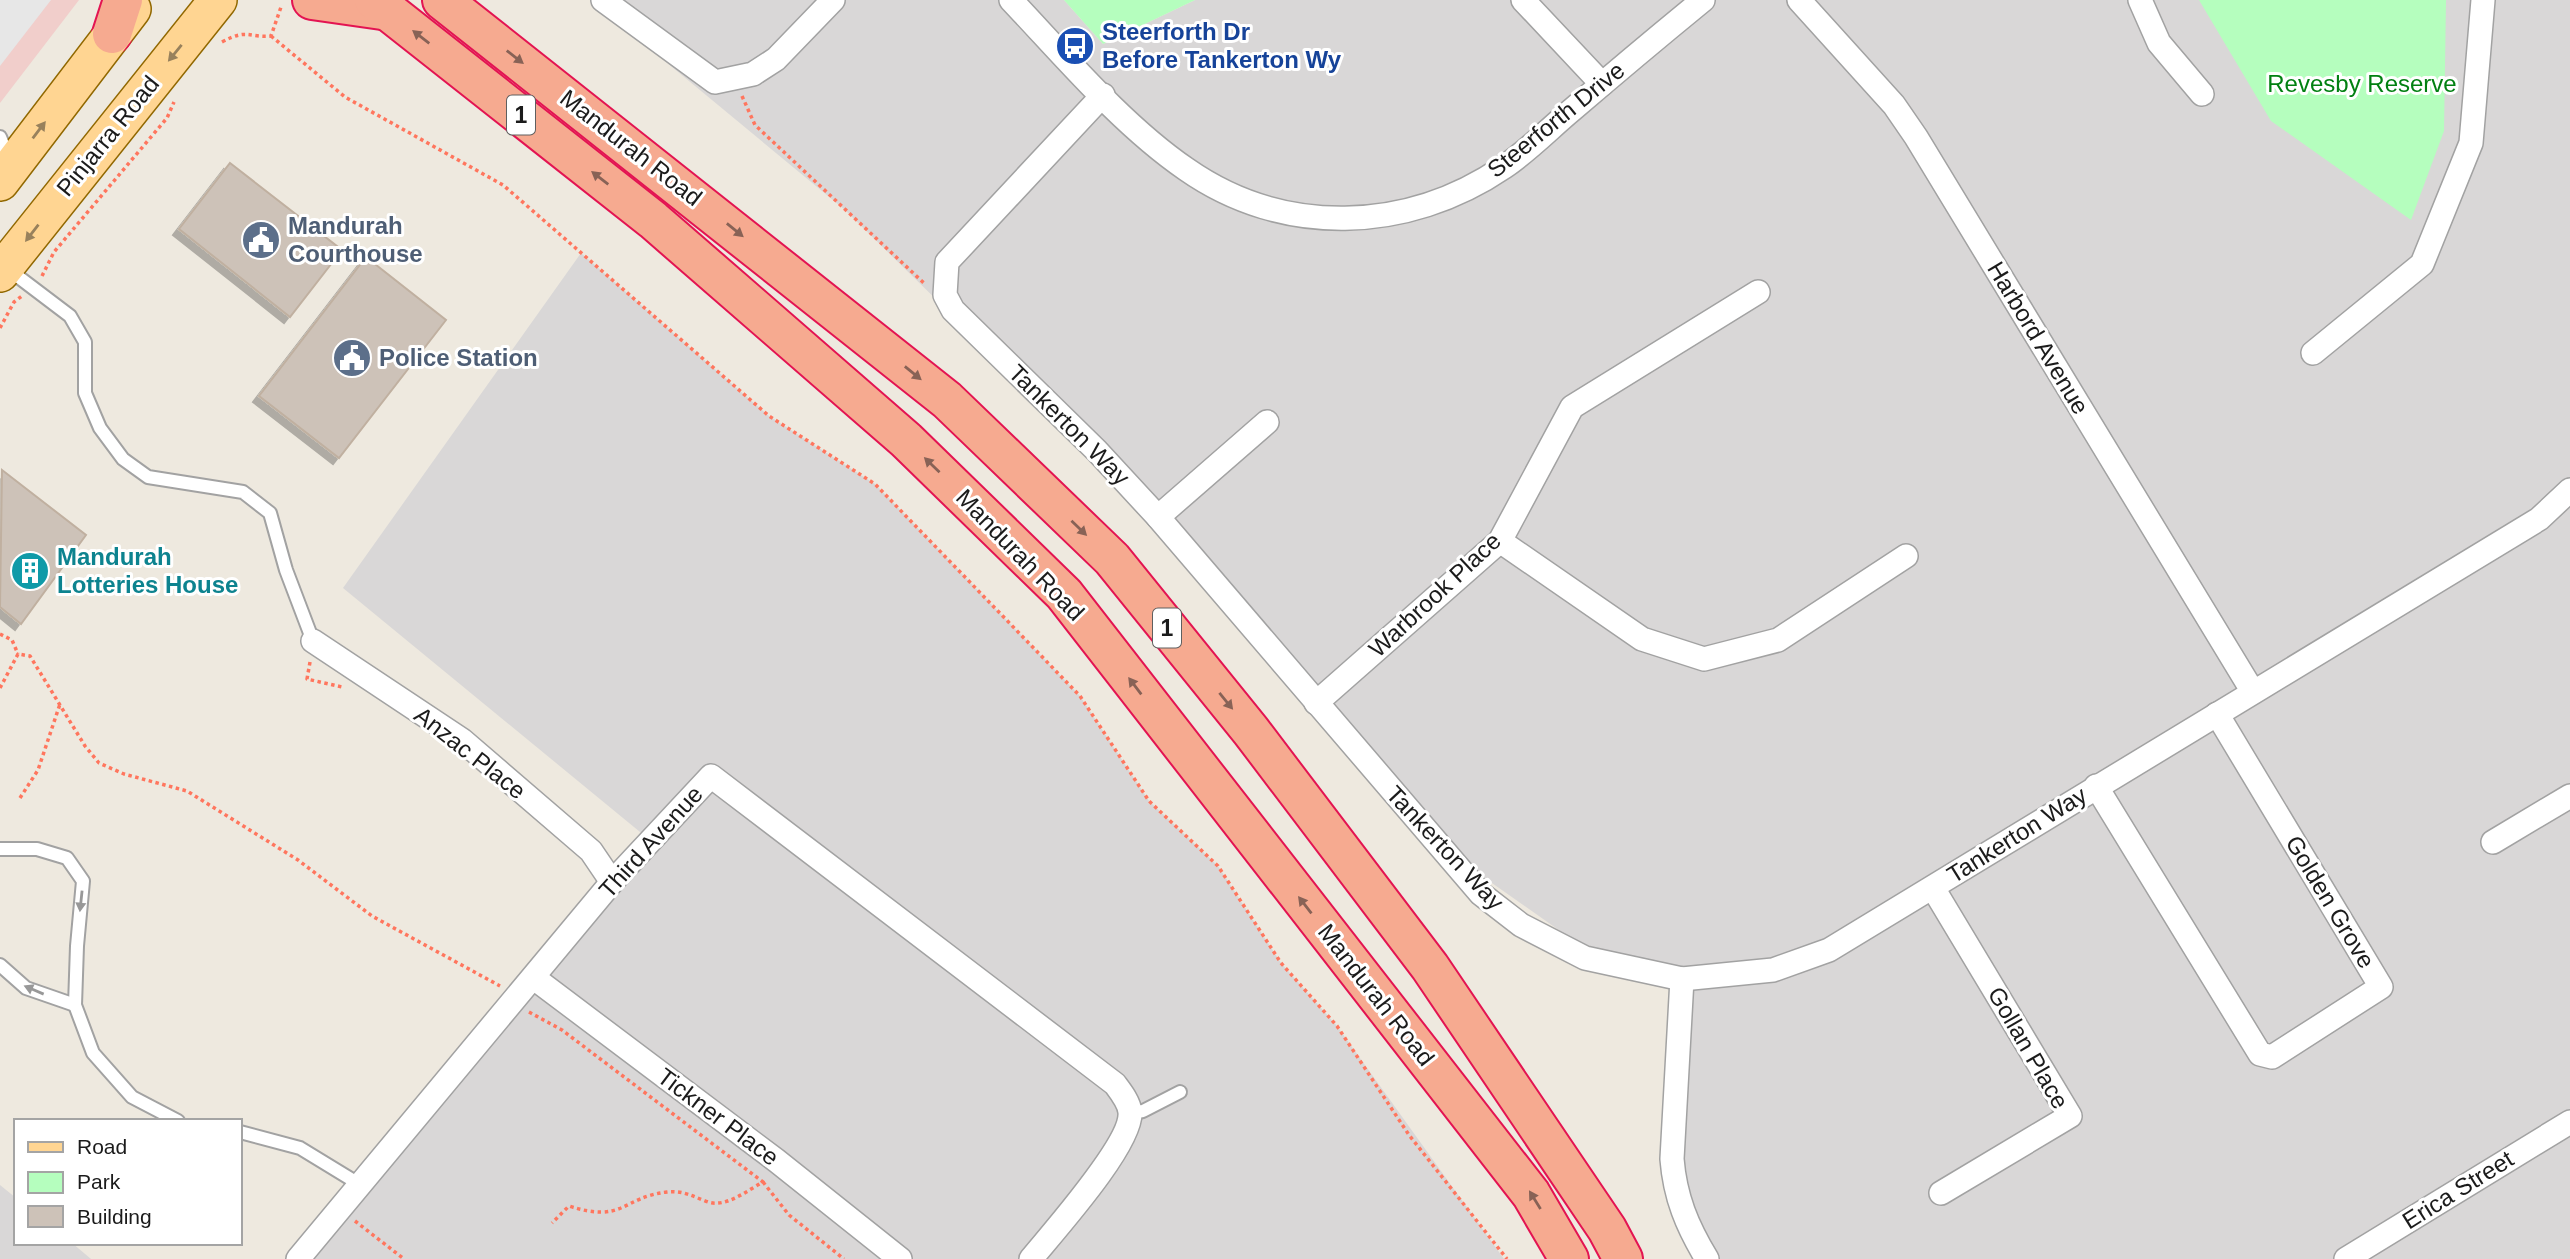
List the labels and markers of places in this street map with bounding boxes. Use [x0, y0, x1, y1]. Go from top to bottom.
place label: Steerforth Dr Before Tankerton Wy [1102, 18, 1342, 73]
bus stop icon: Steerforth Dr Before Tankerton Wy [1054, 25, 1096, 67]
place label: Mandurah Courthouse [288, 212, 423, 267]
public building icon: Mandurah Courthouse [240, 219, 282, 261]
public building icon: Police Station [331, 337, 373, 379]
place label: Police Station [379, 344, 538, 371]
place label: Mandurah Lotteries House [57, 543, 238, 598]
building icon: Mandurah Lotteries House [9, 550, 51, 592]

